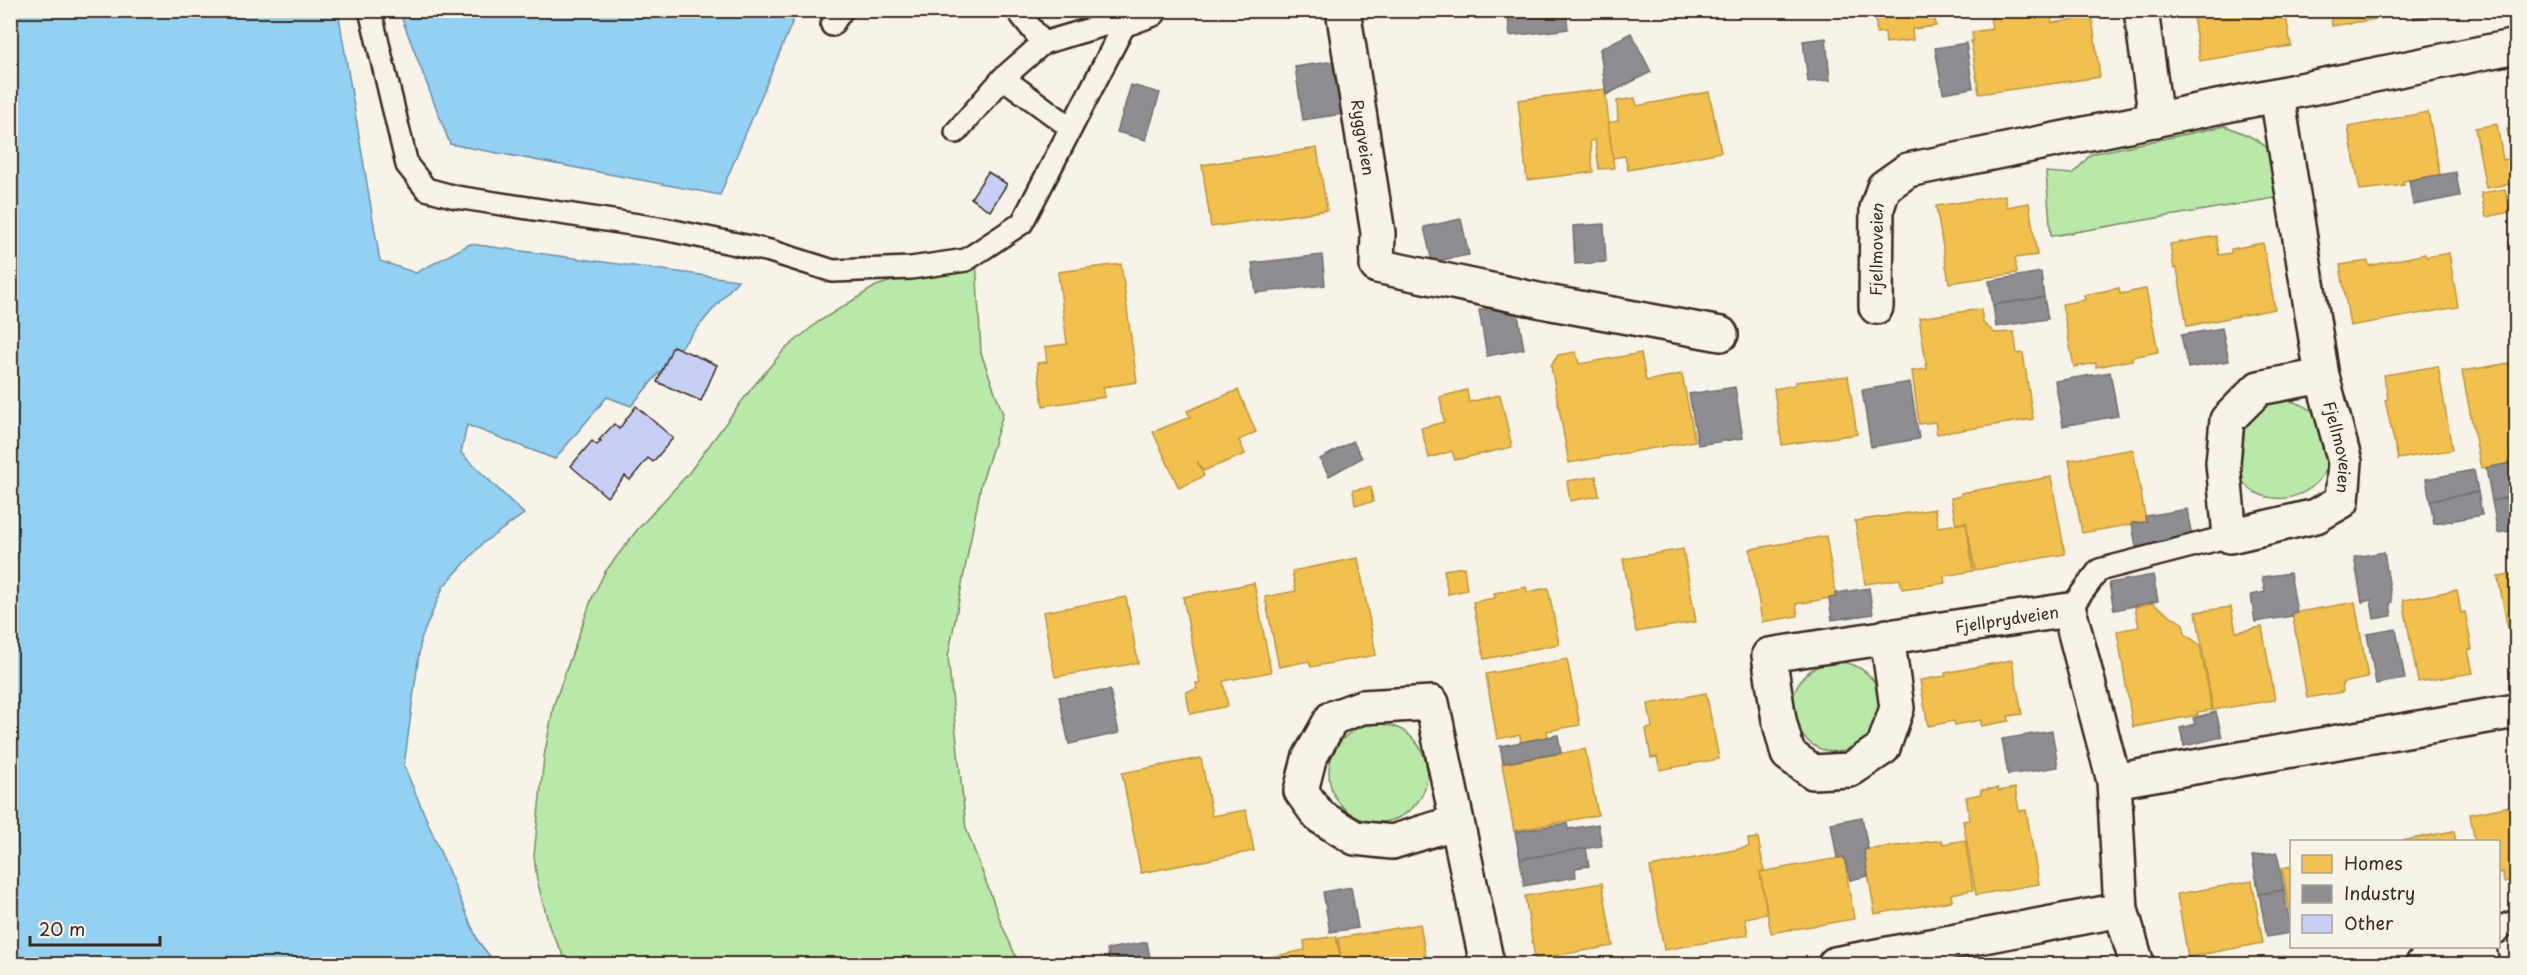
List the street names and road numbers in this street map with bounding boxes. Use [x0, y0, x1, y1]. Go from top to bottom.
street label: Ryggveien [1346, 97, 1382, 177]
street label: Fjellmoveien [1863, 198, 1889, 296]
street label: Fjellmoveien [2318, 398, 2358, 494]
street label: Fjellprydveien [1953, 599, 2060, 638]

